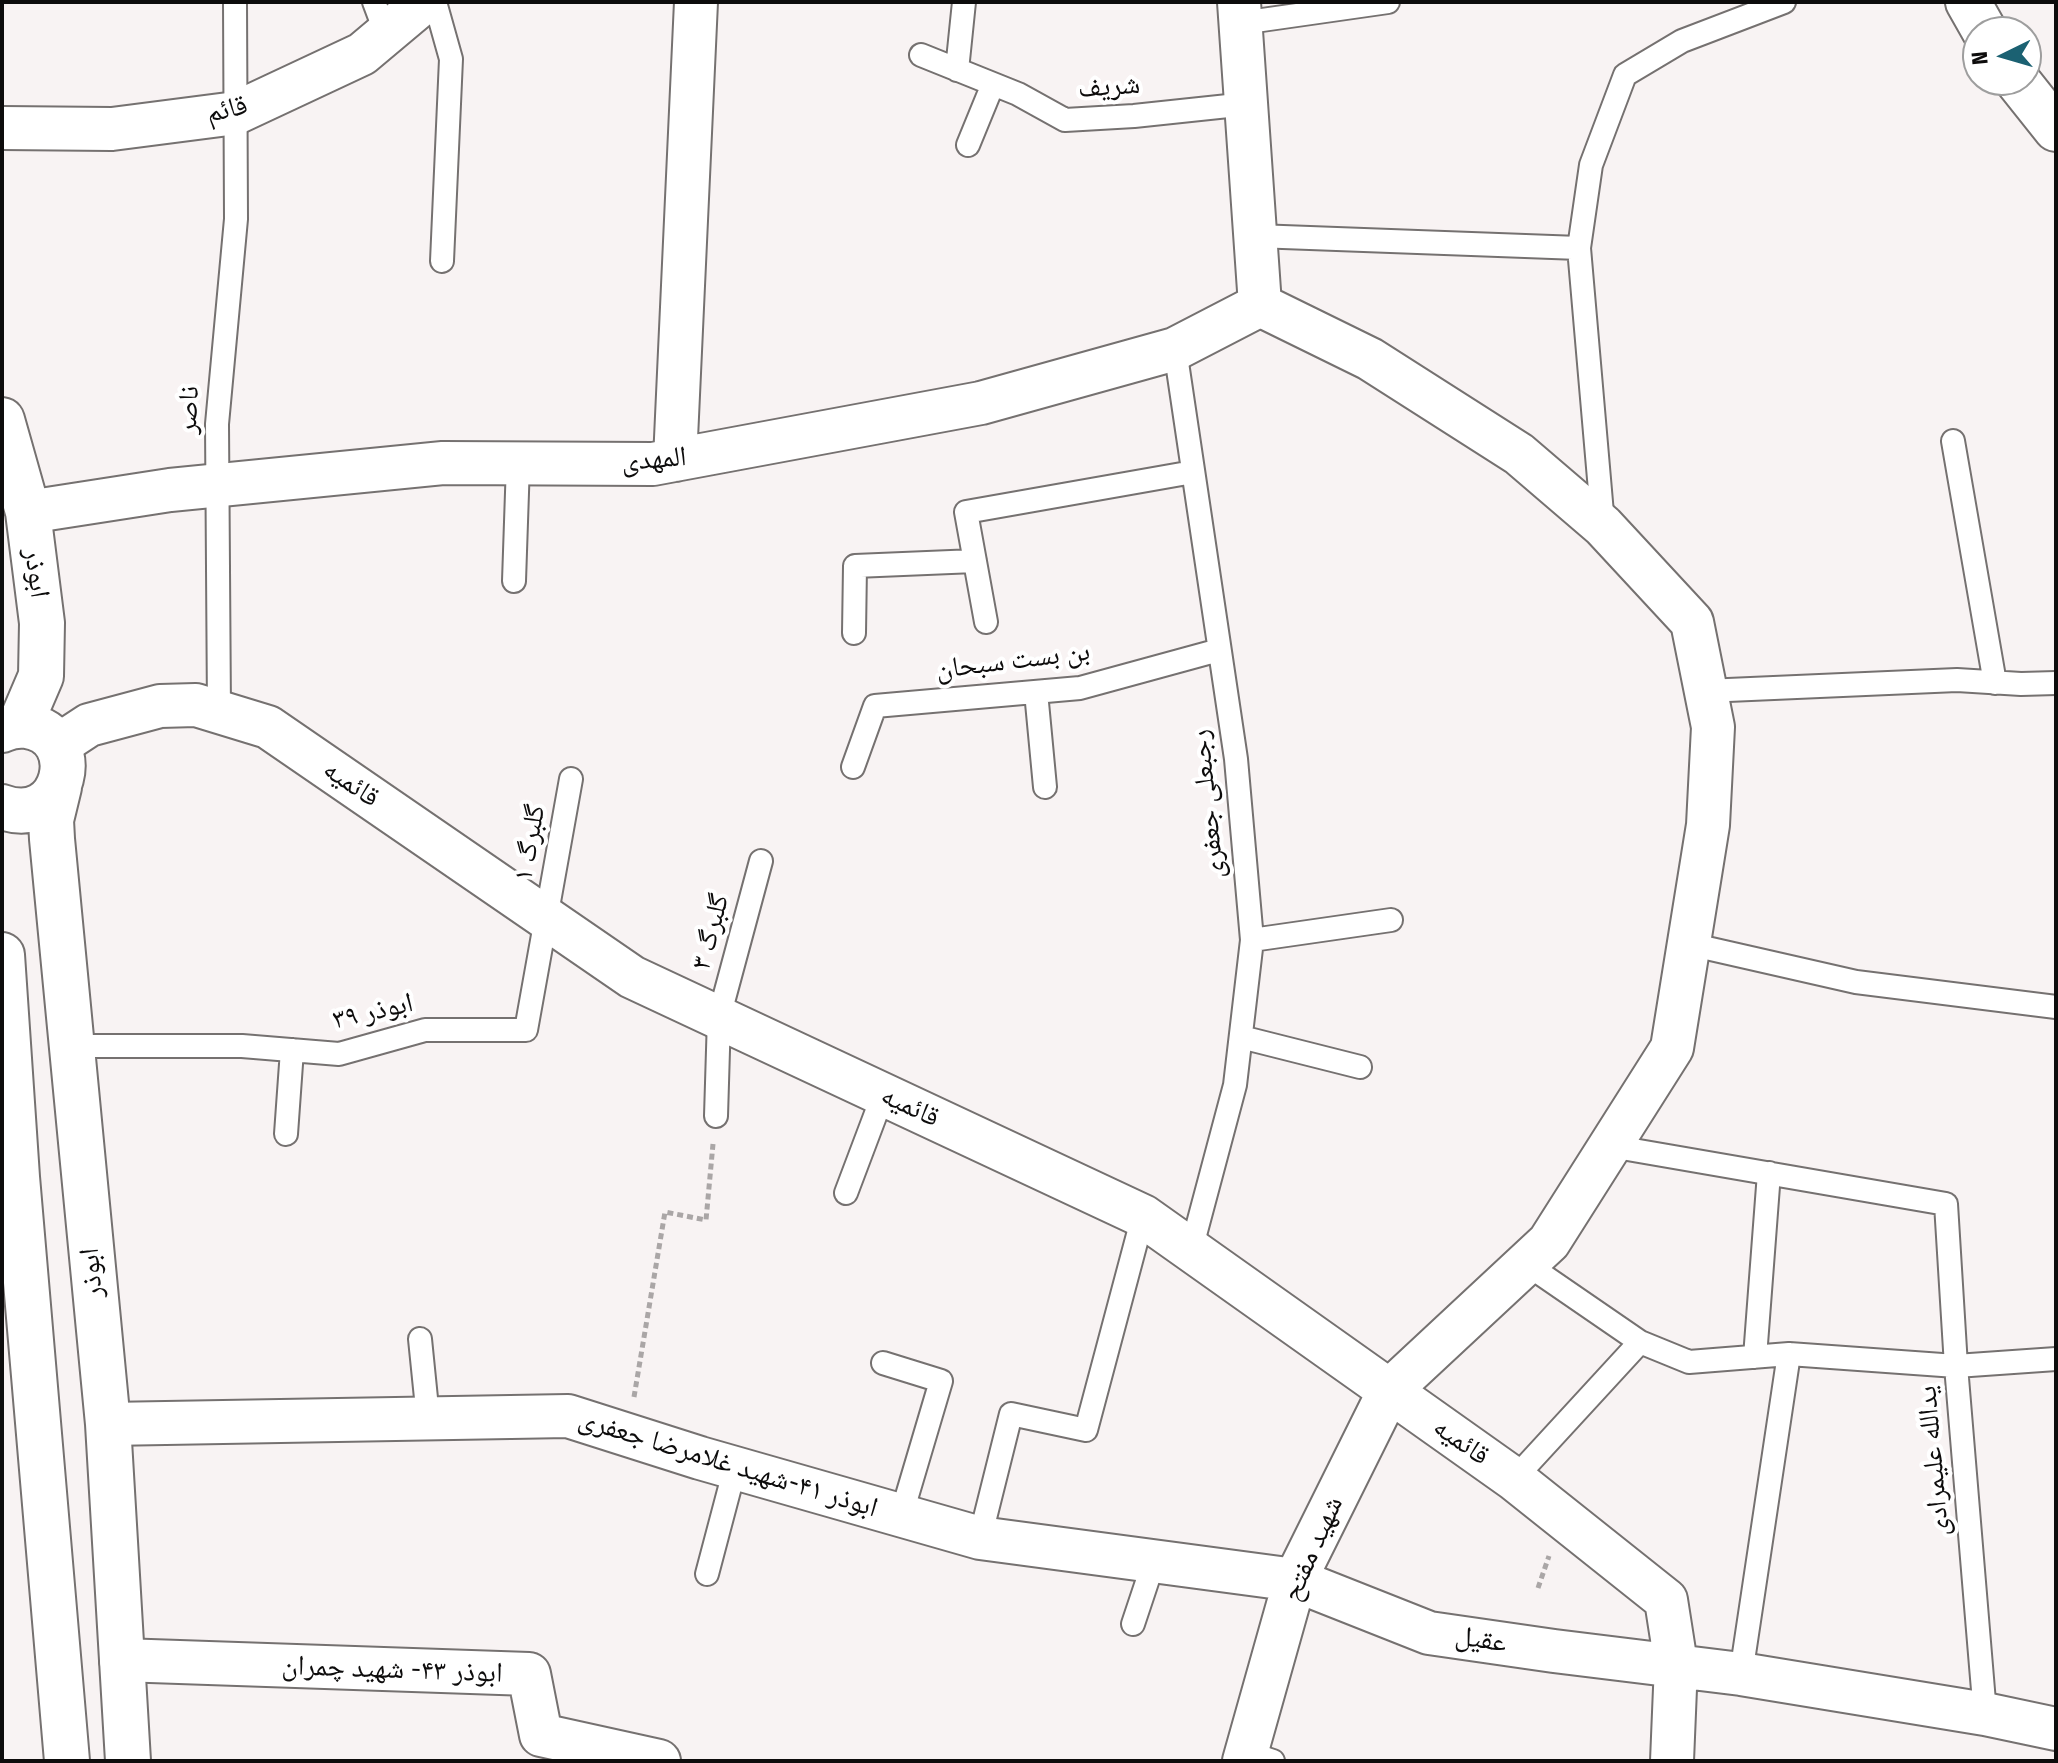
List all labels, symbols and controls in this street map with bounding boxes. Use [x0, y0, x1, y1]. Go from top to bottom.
north arrow [1962, 16, 2042, 96]
text: N [1966, 50, 1994, 66]
street label: شریف [1077, 68, 1141, 106]
street label: قائم [203, 89, 251, 131]
street label: ناصر [171, 385, 207, 435]
street label: المهدی [620, 440, 688, 480]
street label: ابوذر [16, 546, 56, 600]
street label: بن بست سبحان [934, 635, 1092, 687]
street label: رجبعلی جعفری [1183, 728, 1233, 880]
street label: قائمیه [316, 753, 386, 815]
street label: گلبرگ ۱ [507, 802, 553, 884]
street label: گلبرگ ۳ [685, 890, 737, 974]
street label: ابوذر ۳۹ [329, 986, 417, 1038]
street label: قائمیه [875, 1079, 945, 1135]
street label: ابوذر [73, 1247, 111, 1299]
street label: یدالله علیمرادی [1911, 1384, 1957, 1538]
street label: ابوذر ۴۱-شهید غلامرضا جعفری [574, 1403, 882, 1525]
street label: قائمیه [1426, 1411, 1496, 1473]
street label: شهید مفتح [1275, 1491, 1351, 1607]
street label: عقیل [1453, 1619, 1509, 1661]
street label: ابوذر ۴۳- شهید چمران [281, 1649, 503, 1691]

